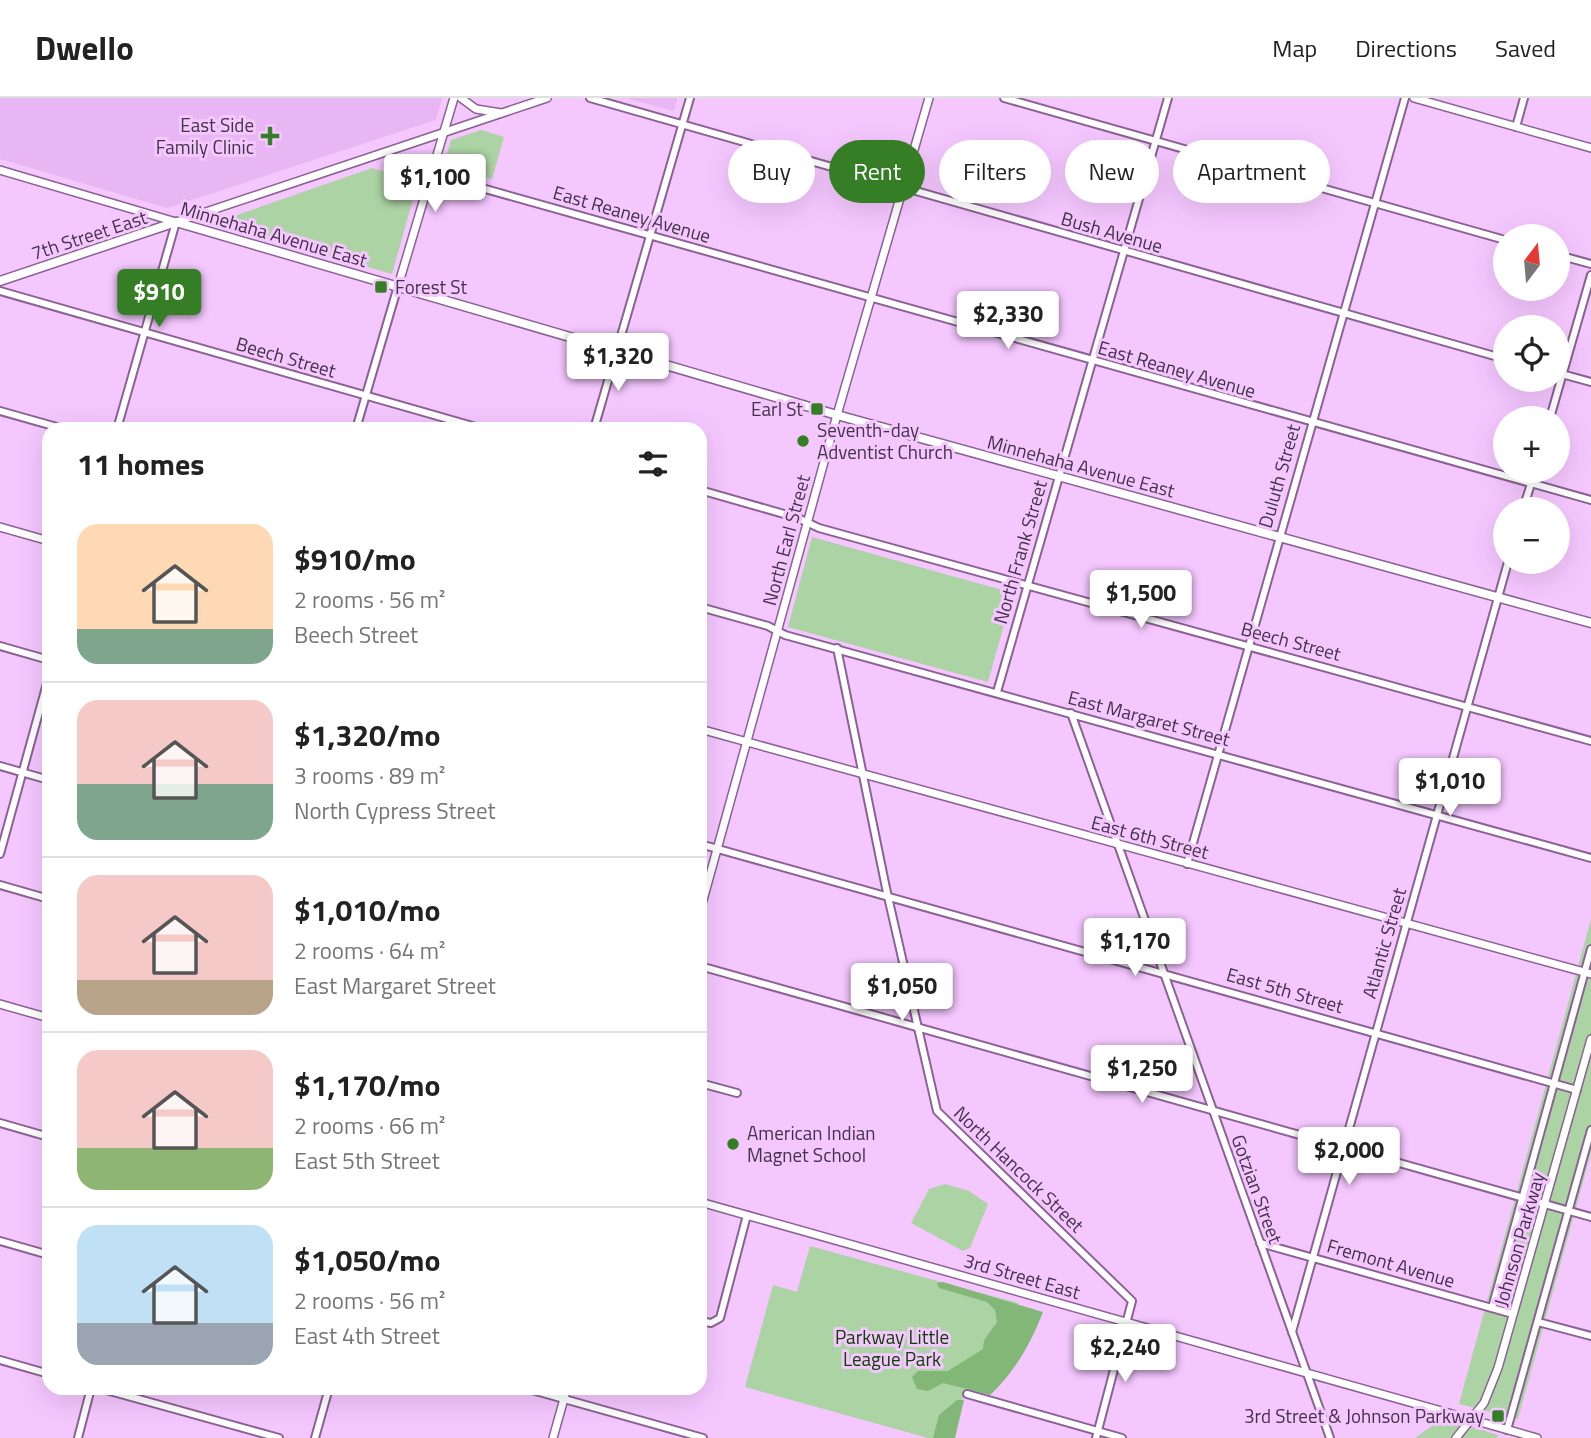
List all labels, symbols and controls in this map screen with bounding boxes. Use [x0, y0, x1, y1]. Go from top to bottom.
text: Dwello [35, 23, 134, 73]
text: Map [1272, 30, 1317, 66]
text: Directions [1355, 30, 1457, 66]
text: Saved [1495, 30, 1556, 66]
place label: East Side Family Clinic [156, 110, 254, 161]
marker: East Side Family Clinic [260, 126, 280, 146]
chip: Buy [728, 140, 815, 203]
chip: Rent [829, 140, 925, 203]
chip: Filters [939, 140, 1051, 203]
chip: New [1065, 140, 1159, 203]
chip: Apartment [1173, 140, 1330, 203]
pin: $1,100 [378, 155, 492, 214]
text: $1,100 [400, 159, 470, 194]
street label: East Reaney Avenue [550, 177, 714, 250]
street label: Minnehaha Avenue East [177, 193, 371, 274]
street label: 7th Street East [27, 202, 151, 267]
street label: Bush Avenue [1058, 203, 1166, 260]
north arrow [1493, 224, 1570, 301]
map controls [1493, 224, 1570, 574]
pin: $910 [118, 270, 200, 329]
place label: Forest St [395, 272, 467, 301]
text: $910 [133, 274, 185, 309]
marker: Forest St [373, 279, 389, 295]
pin: $2,330 [951, 292, 1065, 351]
text: $2,330 [973, 296, 1043, 331]
button: locate [1493, 315, 1570, 392]
street label: Beech Street [233, 328, 340, 385]
street label: East Reaney Avenue [1095, 332, 1259, 405]
pin: $1,320 [561, 334, 675, 393]
text: $1,320 [583, 338, 653, 373]
place label: Earl St [751, 394, 803, 423]
marker: Earl St [809, 401, 825, 417]
button: + [1493, 406, 1570, 483]
place label: Seventh-day Adventist Church [817, 415, 953, 466]
street label: Duluth Street [1250, 420, 1307, 531]
street label: Minnehaha Avenue East [984, 427, 1178, 505]
marker: Seventh-day Adventist Church [795, 433, 811, 449]
text: 11 homes [77, 441, 204, 487]
icon: filters [634, 445, 672, 483]
street label: North Earl Street [754, 471, 817, 609]
street label: North Frank Street [985, 476, 1054, 627]
button: − [1493, 497, 1570, 574]
text: $910/mo [294, 536, 416, 582]
icon: home [133, 552, 217, 636]
pin: $1,500 [1084, 570, 1198, 630]
text: $1,500 [1106, 575, 1176, 610]
text: 2 rooms · 56 m² [294, 582, 445, 617]
street label: Beech Street [1238, 613, 1345, 668]
text: Beech Street [294, 617, 418, 652]
street label: East Margaret Street [1065, 682, 1234, 753]
text: $1,320/mo [294, 712, 440, 758]
icon: home [133, 728, 217, 812]
text: 3 rooms · 89 m² [294, 758, 445, 793]
pin: $1,010 [1393, 758, 1507, 818]
text: $1,010 [1415, 763, 1485, 798]
text: North Cypress Street [294, 793, 496, 828]
street label: East 6th Street [1088, 807, 1212, 866]
street label: Atlantic Street [1354, 884, 1413, 1002]
text: $1,010/mo [294, 887, 440, 933]
icon: home [133, 903, 217, 987]
pin: $1,170 [1078, 918, 1192, 978]
text: $1,170 [1100, 923, 1170, 958]
text: 2 rooms · 64 m² [294, 933, 445, 968]
street label: East 5th Street [1223, 959, 1347, 1020]
pin: $1,050 [845, 964, 959, 1023]
text: East Margaret Street [294, 968, 496, 1003]
text: $1,050 [867, 968, 937, 1003]
pin: $1,250 [1085, 1046, 1199, 1105]
text: $1,250 [1107, 1050, 1177, 1085]
text: $1,170/mo [294, 1062, 440, 1108]
icon: home [133, 1078, 217, 1162]
street label: North Hancock Street [948, 1099, 1091, 1239]
text: 2 rooms · 66 m² [294, 1108, 445, 1143]
place label: American Indian Magnet School [747, 1118, 876, 1169]
pin: $2,000 [1292, 1128, 1406, 1187]
street label: Gotzian Street [1224, 1130, 1291, 1248]
text: $2,000 [1314, 1132, 1384, 1167]
marker: American Indian Magnet School [725, 1136, 741, 1152]
text: East 5th Street [294, 1143, 440, 1178]
street label: Johnson Parkway [1486, 1168, 1552, 1309]
street label: Fremont Avenue [1324, 1230, 1459, 1295]
text: $1,050/mo [294, 1237, 440, 1283]
street label: 3rd Street East [961, 1245, 1084, 1306]
icon: home [133, 1253, 217, 1337]
text: 2 rooms · 56 m² [294, 1283, 445, 1318]
text: East 4th Street [294, 1318, 440, 1353]
park label: Parkway Little League Park [835, 1322, 949, 1373]
pin: $2,240 [1068, 1324, 1182, 1384]
text: $2,240 [1090, 1329, 1160, 1364]
place label: 3rd Street & Johnson Parkway [1244, 1401, 1484, 1430]
marker: 3rd Street & Johnson Parkway [1490, 1408, 1506, 1424]

